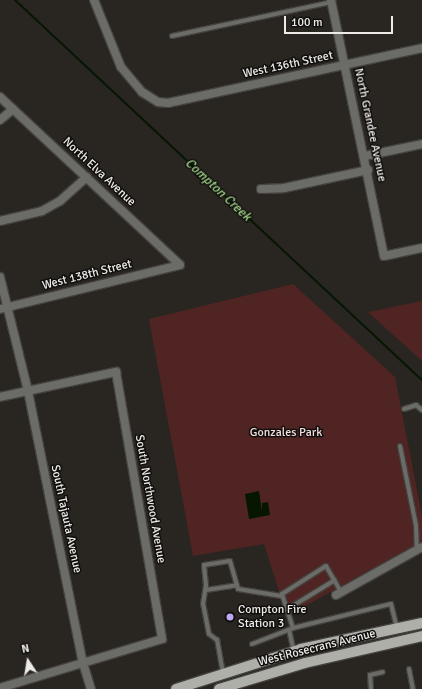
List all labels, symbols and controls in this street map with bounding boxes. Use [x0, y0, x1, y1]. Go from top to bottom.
scale bar [286, 8, 395, 34]
text: 100 m [291, 15, 323, 30]
street label: West 136th Street [242, 48, 334, 82]
street label: North Grandee Avenue [351, 67, 389, 183]
street label: North Elva Avenue [60, 135, 138, 209]
water label: Compton Creek [182, 155, 254, 225]
street label: West 138th Street [41, 257, 133, 293]
park label: Gonzales Park [250, 426, 322, 440]
street label: South Northwood Avenue [132, 434, 168, 564]
street label: South Tajauta Avenue [47, 464, 85, 574]
place label: Compton Fire Station 3 [238, 603, 307, 631]
marker: Compton Fire Station 3 [225, 612, 235, 622]
street label: West Rosecrans Avenue [257, 626, 377, 670]
north arrow [8, 641, 48, 681]
text: N [20, 642, 30, 656]

